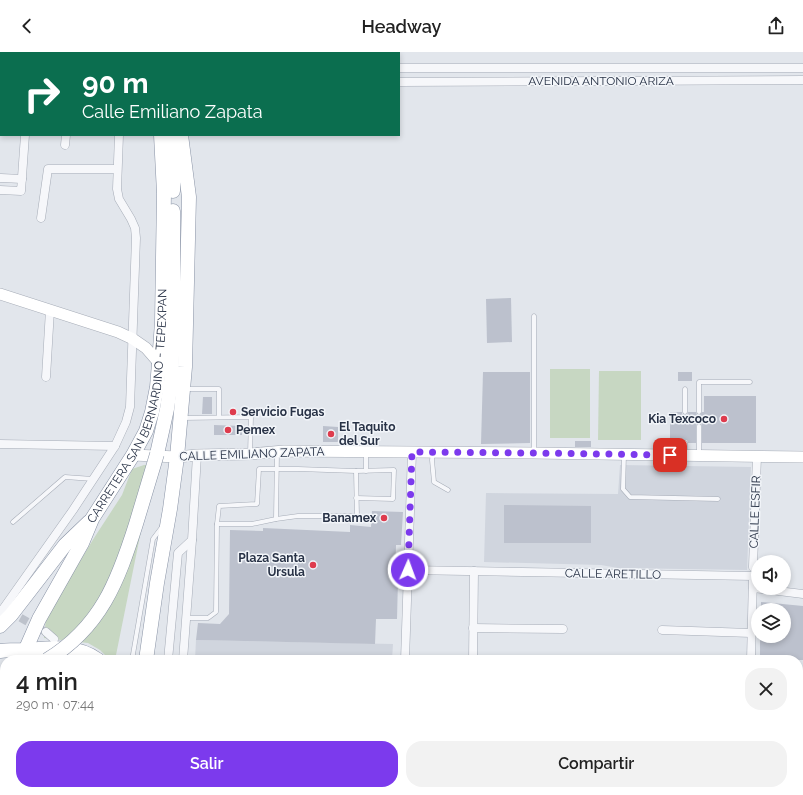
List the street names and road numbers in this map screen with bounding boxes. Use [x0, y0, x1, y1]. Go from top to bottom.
street label: AVENIDA ANTONIO ARIZA [528, 74, 674, 88]
street label: CARRETERA SAN BERNARDINO - TEPEXPAN [84, 289, 170, 526]
street label: CALLE EMILIANO ZAPATA [179, 444, 325, 464]
street label: CALLE ESFIR [747, 475, 763, 549]
street label: CALLE ARETILLO [565, 566, 661, 582]

